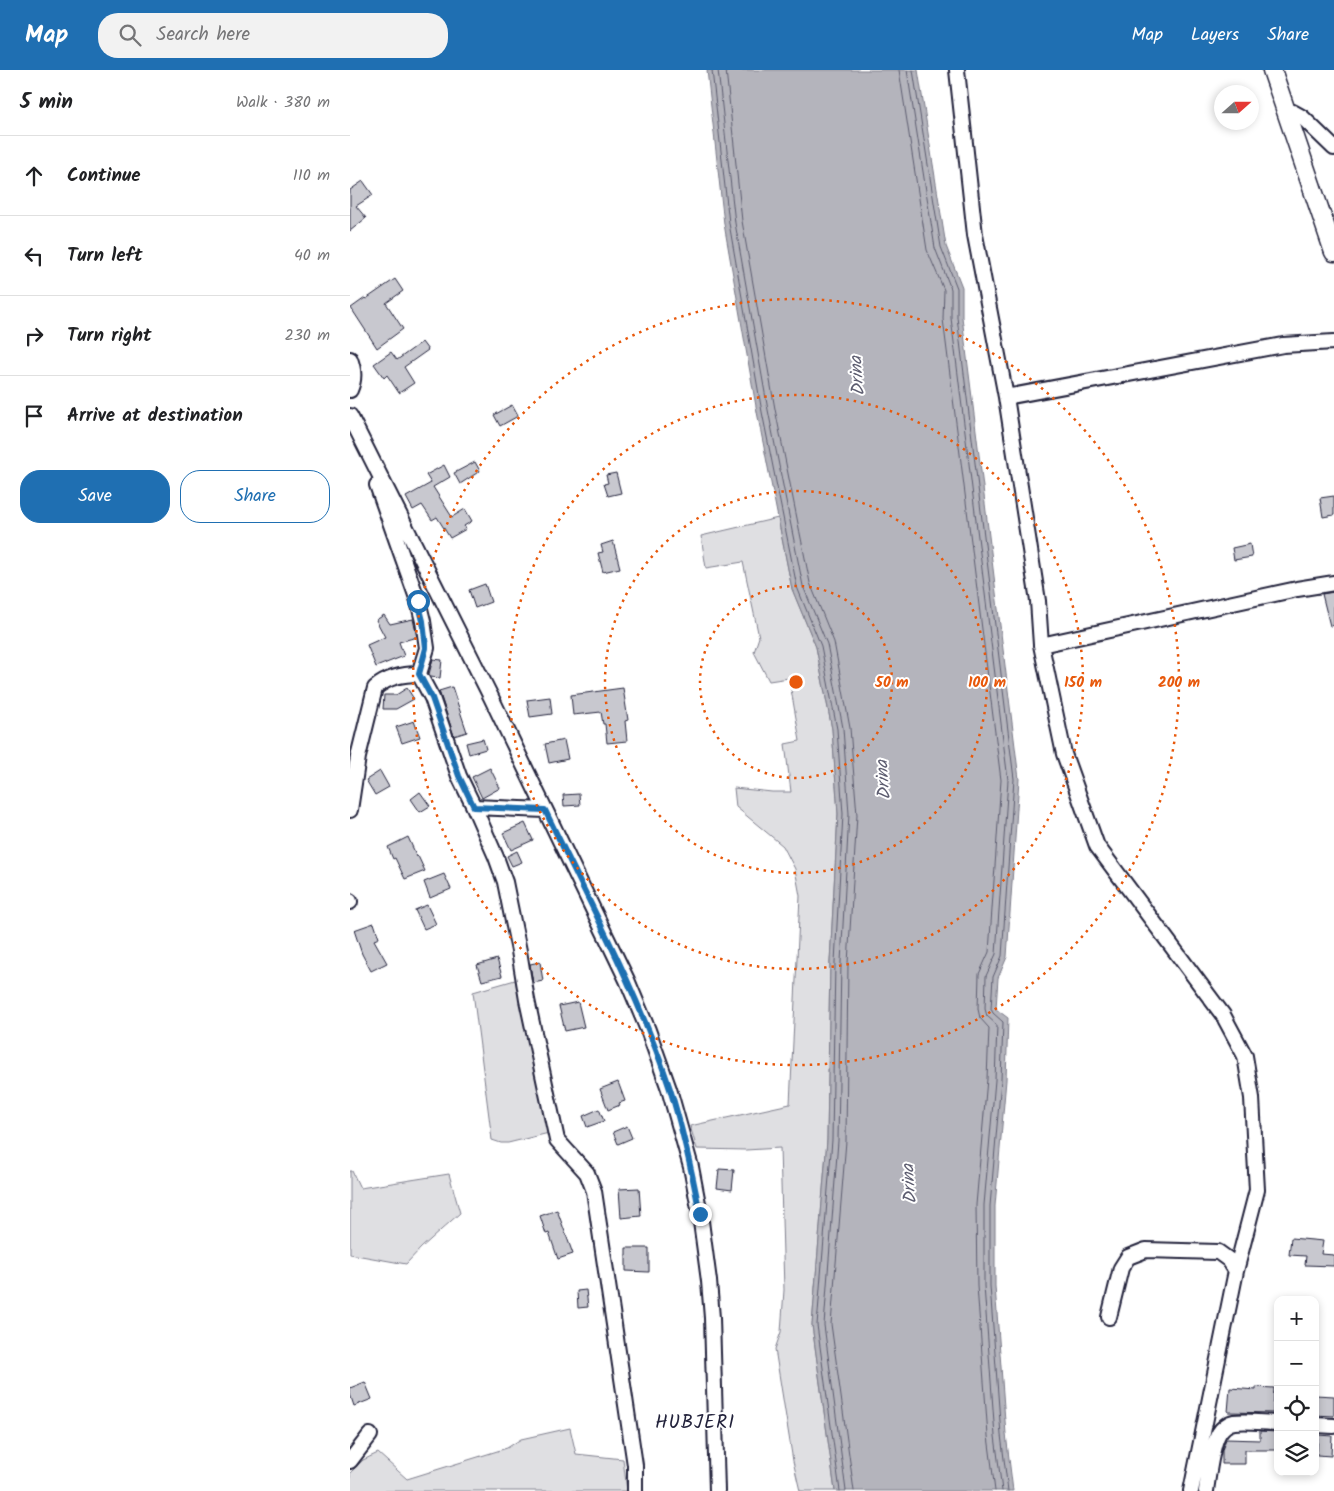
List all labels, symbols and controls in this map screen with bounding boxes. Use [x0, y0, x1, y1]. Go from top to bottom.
search box [98, 13, 448, 58]
text: Map [25, 16, 68, 55]
text: Search here [156, 20, 250, 50]
icon: search [116, 21, 144, 49]
text: Map [1132, 21, 1163, 50]
text: Layers [1191, 21, 1239, 50]
text: Share [1267, 21, 1309, 50]
north arrow [1214, 85, 1259, 130]
text: 5 min [20, 86, 73, 119]
text: Walk · 380 m [236, 90, 330, 115]
text: Continue [67, 161, 140, 191]
icon: ahead [20, 162, 48, 190]
text: 110 m [293, 163, 330, 188]
text: Turn left [67, 241, 142, 271]
icon: left [20, 242, 48, 270]
text: 40 m [294, 243, 330, 268]
text: Turn right [67, 321, 152, 351]
icon: right [20, 322, 48, 350]
text: 230 m [284, 323, 330, 348]
water label: Drina [842, 354, 874, 397]
text: Arrive at destination [67, 401, 243, 431]
icon: arrive [20, 402, 48, 430]
button: Save [20, 470, 170, 523]
button: Share [180, 470, 330, 523]
route start [407, 590, 430, 613]
text: 50 m [874, 671, 909, 695]
text: 100 m [968, 671, 1006, 695]
text: 150 m [1064, 671, 1102, 695]
text: 200 m [1158, 671, 1200, 695]
centre of rings [787, 673, 805, 691]
water label: Drina [868, 758, 900, 801]
water label: Drina [894, 1162, 926, 1205]
route end [689, 1203, 712, 1226]
map controls [1274, 1296, 1319, 1476]
button: + [1274, 1296, 1319, 1341]
button: − [1274, 1341, 1319, 1386]
button: locate [1274, 1386, 1319, 1431]
district label: HUBJERI [655, 1408, 735, 1438]
button: layers [1274, 1431, 1319, 1476]

